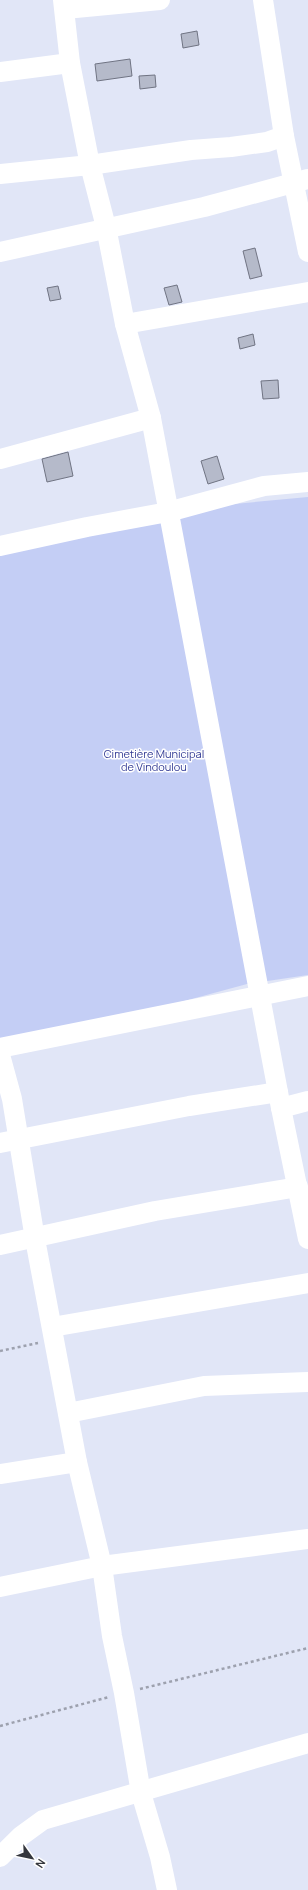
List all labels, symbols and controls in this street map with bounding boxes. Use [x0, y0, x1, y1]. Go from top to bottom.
park label: Cimetière Municipal de Vindoulou [104, 746, 204, 774]
north arrow [12, 1838, 52, 1878]
text: N [32, 1856, 49, 1871]

